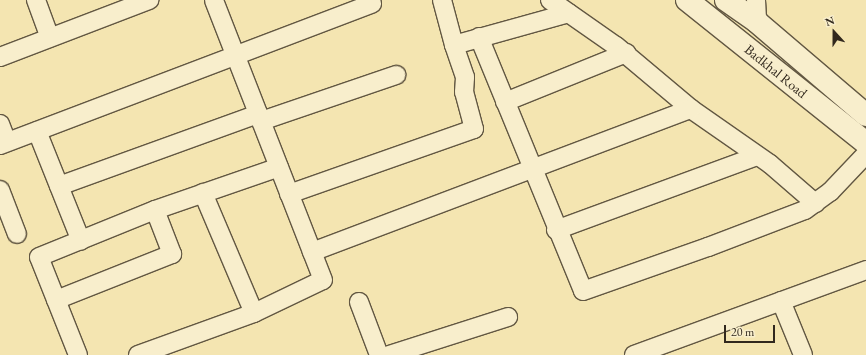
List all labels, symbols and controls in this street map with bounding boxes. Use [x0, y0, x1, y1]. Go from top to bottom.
north arrow [814, 12, 854, 52]
text: N [823, 13, 836, 29]
street label: Badkhal Road [741, 41, 811, 101]
scale bar [726, 317, 777, 343]
text: 20 m [731, 324, 754, 340]

